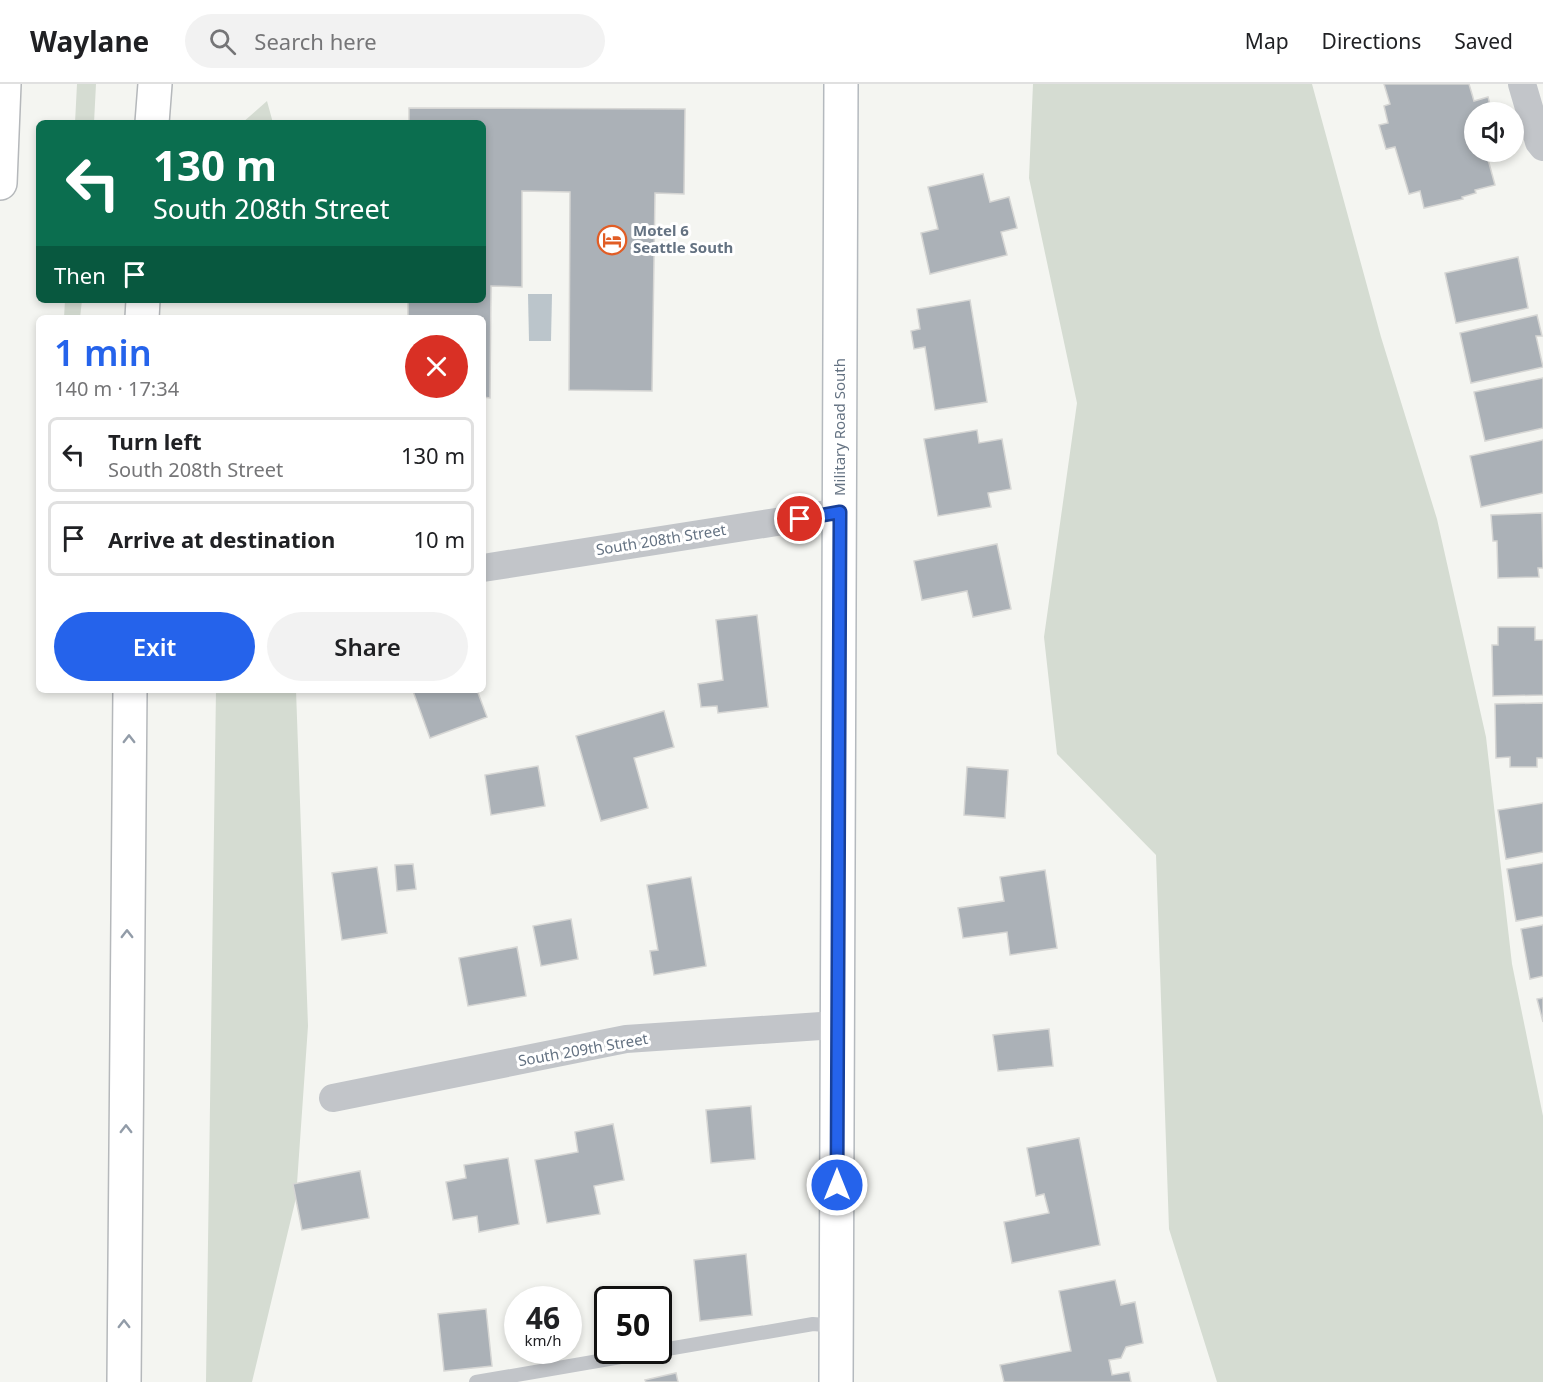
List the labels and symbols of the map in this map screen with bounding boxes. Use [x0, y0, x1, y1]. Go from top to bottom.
place label: Motel 6 Seattle South [633, 220, 733, 257]
hotel icon: Motel 6 Seattle South [596, 224, 628, 256]
street label: Military Road South [829, 358, 849, 496]
pin [774, 493, 825, 544]
street label: South 208th Street [594, 519, 728, 559]
one-way arrow [123, 734, 135, 743]
one-way arrow [121, 929, 133, 938]
street label: South 209th Street [516, 1028, 650, 1070]
one-way arrow [120, 1124, 132, 1133]
position arrow [805, 1153, 869, 1217]
speed limit sign: 50 [594, 1286, 672, 1364]
one-way arrow [118, 1319, 130, 1328]

